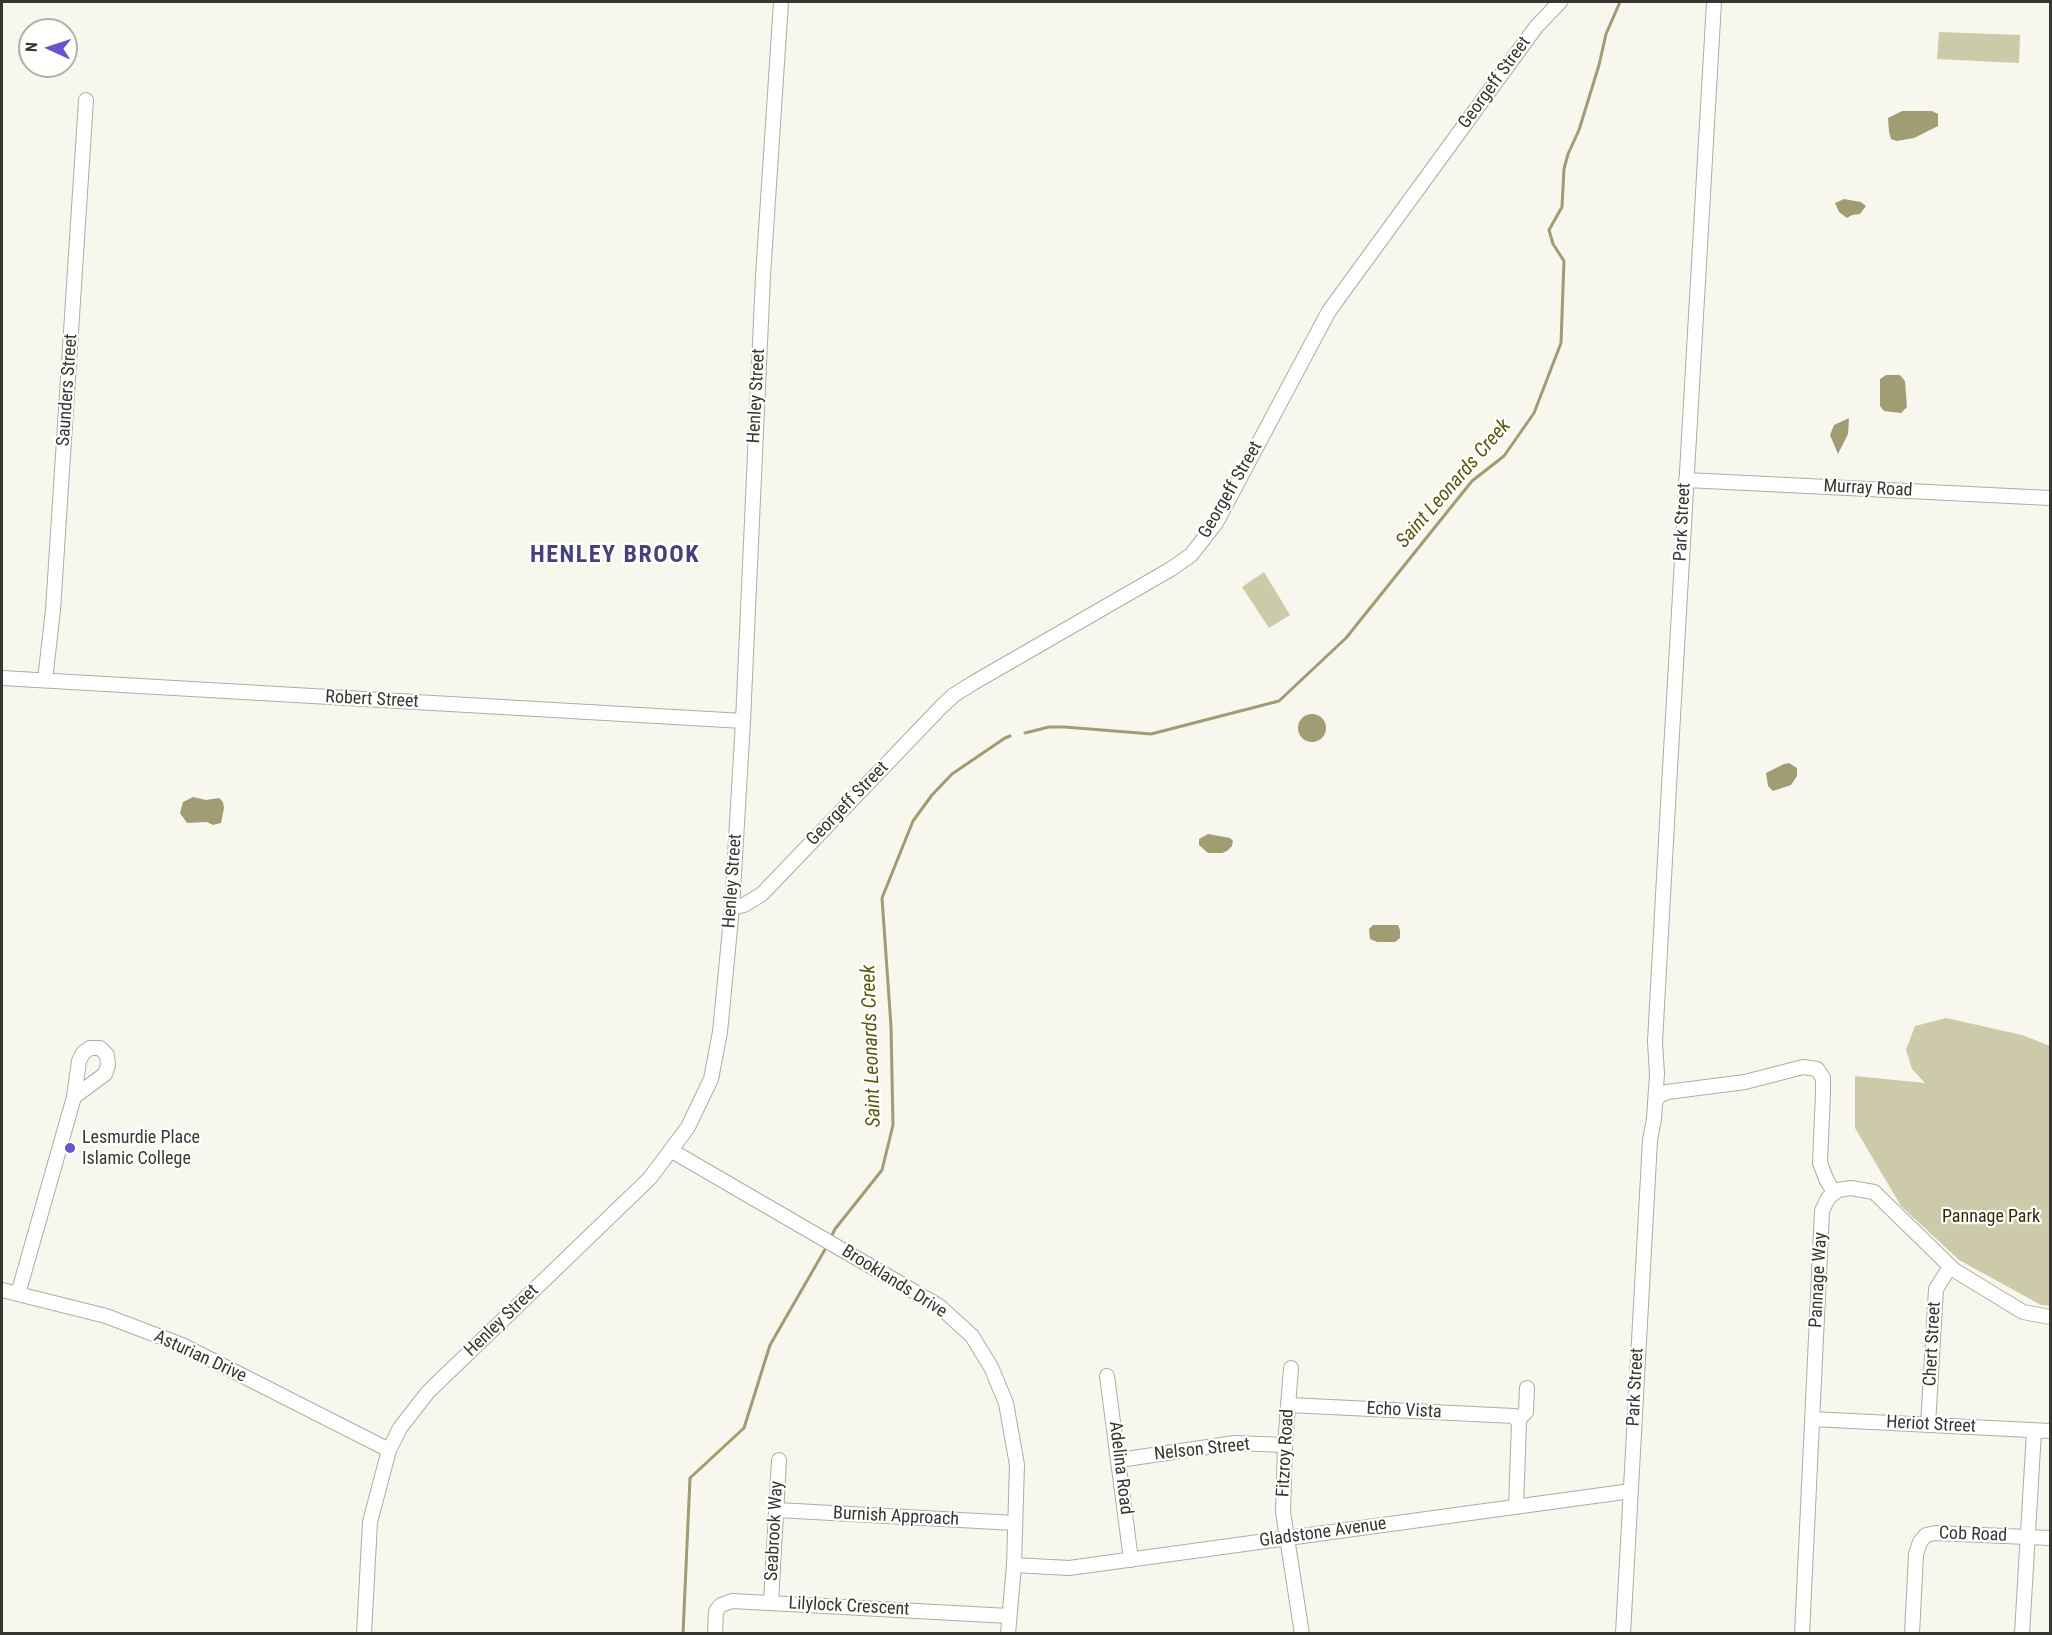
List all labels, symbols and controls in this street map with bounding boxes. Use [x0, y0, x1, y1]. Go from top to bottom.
north arrow [18, 18, 78, 78]
street label: Georgeff Street [1454, 33, 1536, 133]
text: N [22, 42, 41, 53]
street label: Saunders Street [53, 333, 83, 447]
street label: Henley Street [744, 348, 770, 444]
water label: Saint Leonards Creek [1392, 415, 1516, 553]
street label: Georgeff Street [1195, 438, 1267, 542]
street label: Murray Road [1823, 476, 1913, 502]
street label: Park Street [1670, 482, 1696, 562]
district label: HENLEY BROOK [530, 542, 700, 570]
street label: Robert Street [325, 687, 419, 713]
street label: Georgeff Street [803, 757, 893, 851]
street label: Henley Street [719, 833, 747, 929]
water label: Saint Leonards Creek [857, 964, 887, 1128]
place label: Lesmurdie Place Islamic College [82, 1127, 200, 1170]
marker: Lesmurdie Place Islamic College [63, 1141, 77, 1155]
park label: Pannage Park [1942, 1206, 2040, 1228]
street label: Pannage Way [1806, 1232, 1832, 1328]
street label: Brooklands Drive [837, 1241, 951, 1323]
street label: Henley Street [460, 1280, 544, 1362]
street label: Chert Street [1920, 1301, 1946, 1387]
street label: Asturian Drive [150, 1326, 250, 1388]
street label: Park Street [1623, 1347, 1649, 1427]
street label: Echo Vista [1366, 1398, 1442, 1424]
street label: Fitzroy Road [1273, 1408, 1299, 1498]
street label: Heriot Street [1886, 1412, 1976, 1438]
street label: Adelina Road [1104, 1420, 1136, 1516]
street label: Nelson Street [1153, 1434, 1251, 1466]
street label: Seabrook Way [762, 1480, 788, 1582]
street label: Burnish Approach [833, 1503, 959, 1531]
street label: Gladstone Avenue [1258, 1513, 1388, 1553]
street label: Cob Road [1938, 1523, 2008, 1547]
street label: Lilylock Crescent [788, 1593, 910, 1621]

